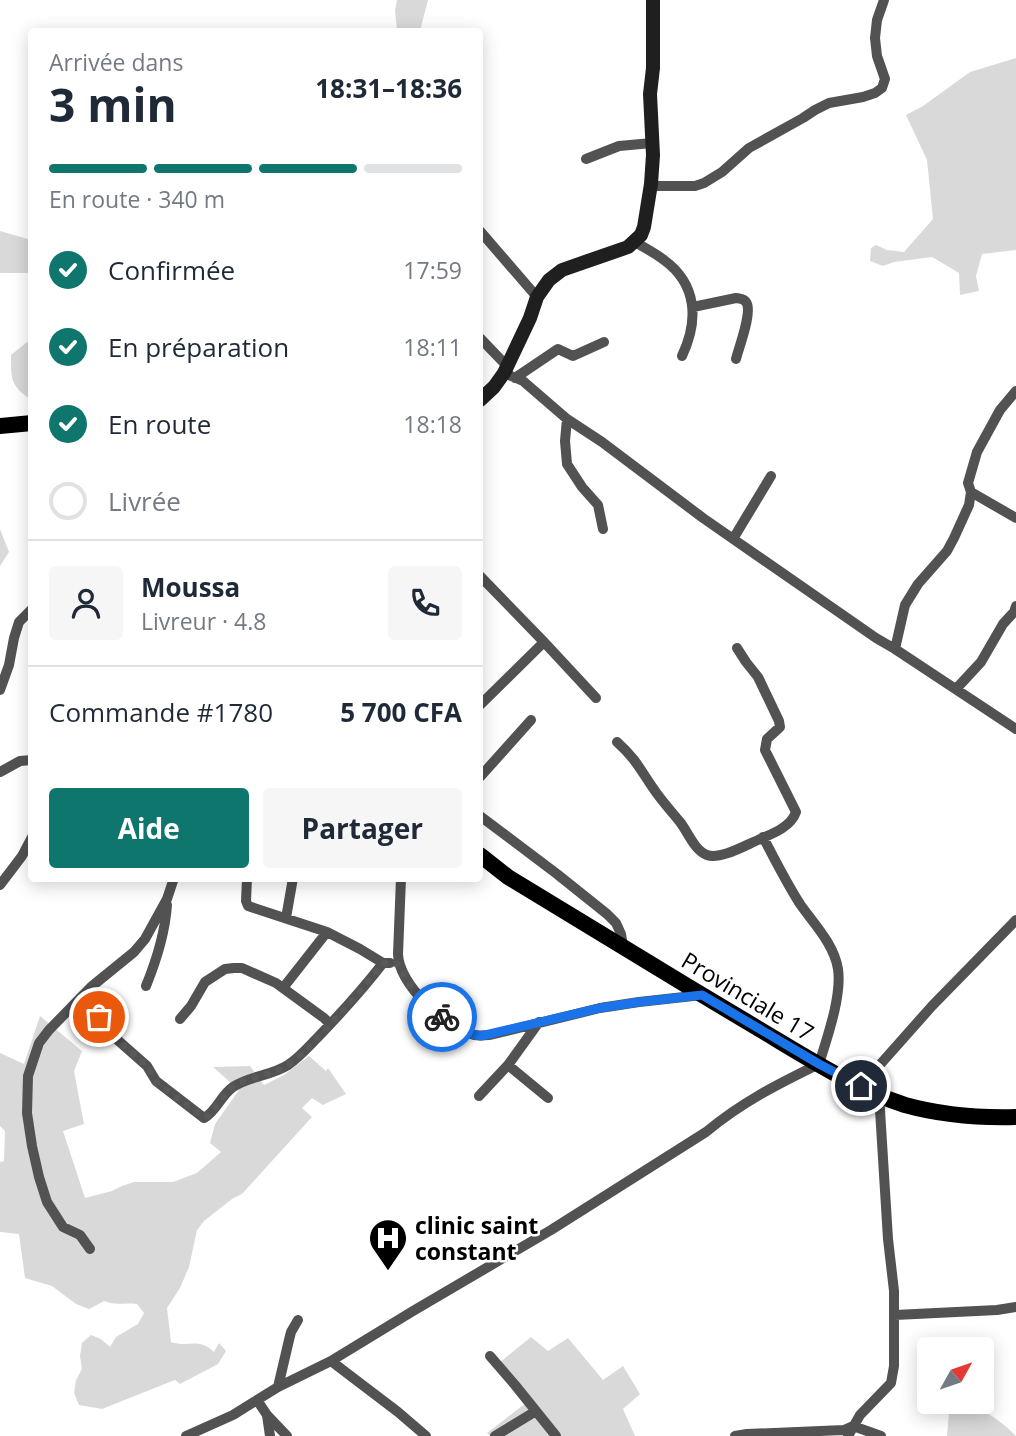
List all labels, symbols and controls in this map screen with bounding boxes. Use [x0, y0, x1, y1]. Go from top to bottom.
text: Arrivée dans [49, 46, 183, 78]
text: 18:31–18:36 [315, 70, 462, 106]
text: 3 min [49, 73, 177, 135]
text: En route · 340 m [49, 183, 225, 215]
icon: check [49, 251, 87, 289]
text: Confirmée [108, 252, 235, 288]
text: 17:59 [403, 254, 462, 286]
icon: check [49, 328, 87, 366]
text: En préparation [108, 329, 289, 365]
text: 18:11 [403, 331, 462, 363]
icon: check [49, 405, 87, 443]
text: En route [108, 406, 211, 442]
text: 18:18 [403, 408, 462, 440]
text: Livrée [108, 483, 181, 519]
button: person [49, 566, 123, 640]
button: phone [388, 566, 462, 640]
text: Moussa [141, 569, 240, 605]
text: Livreur · 4.8 [141, 605, 266, 637]
text: Commande #1780 [49, 694, 273, 730]
text: 5 700 CFA [340, 694, 462, 730]
button: Aide [49, 788, 249, 868]
button: Partager [263, 788, 462, 868]
street label: Provinciale 17 [676, 944, 820, 1048]
courier [407, 982, 477, 1052]
pin [69, 987, 129, 1047]
icon: bag [80, 998, 118, 1036]
icon: bike [423, 998, 461, 1036]
pin [831, 1056, 891, 1116]
icon: home [842, 1067, 880, 1105]
place label: clinic saint constant [415, 1209, 538, 1267]
hospital icon: clinic saint constant [367, 1217, 409, 1272]
north arrow [917, 1337, 994, 1414]
map controls [917, 1337, 994, 1414]

